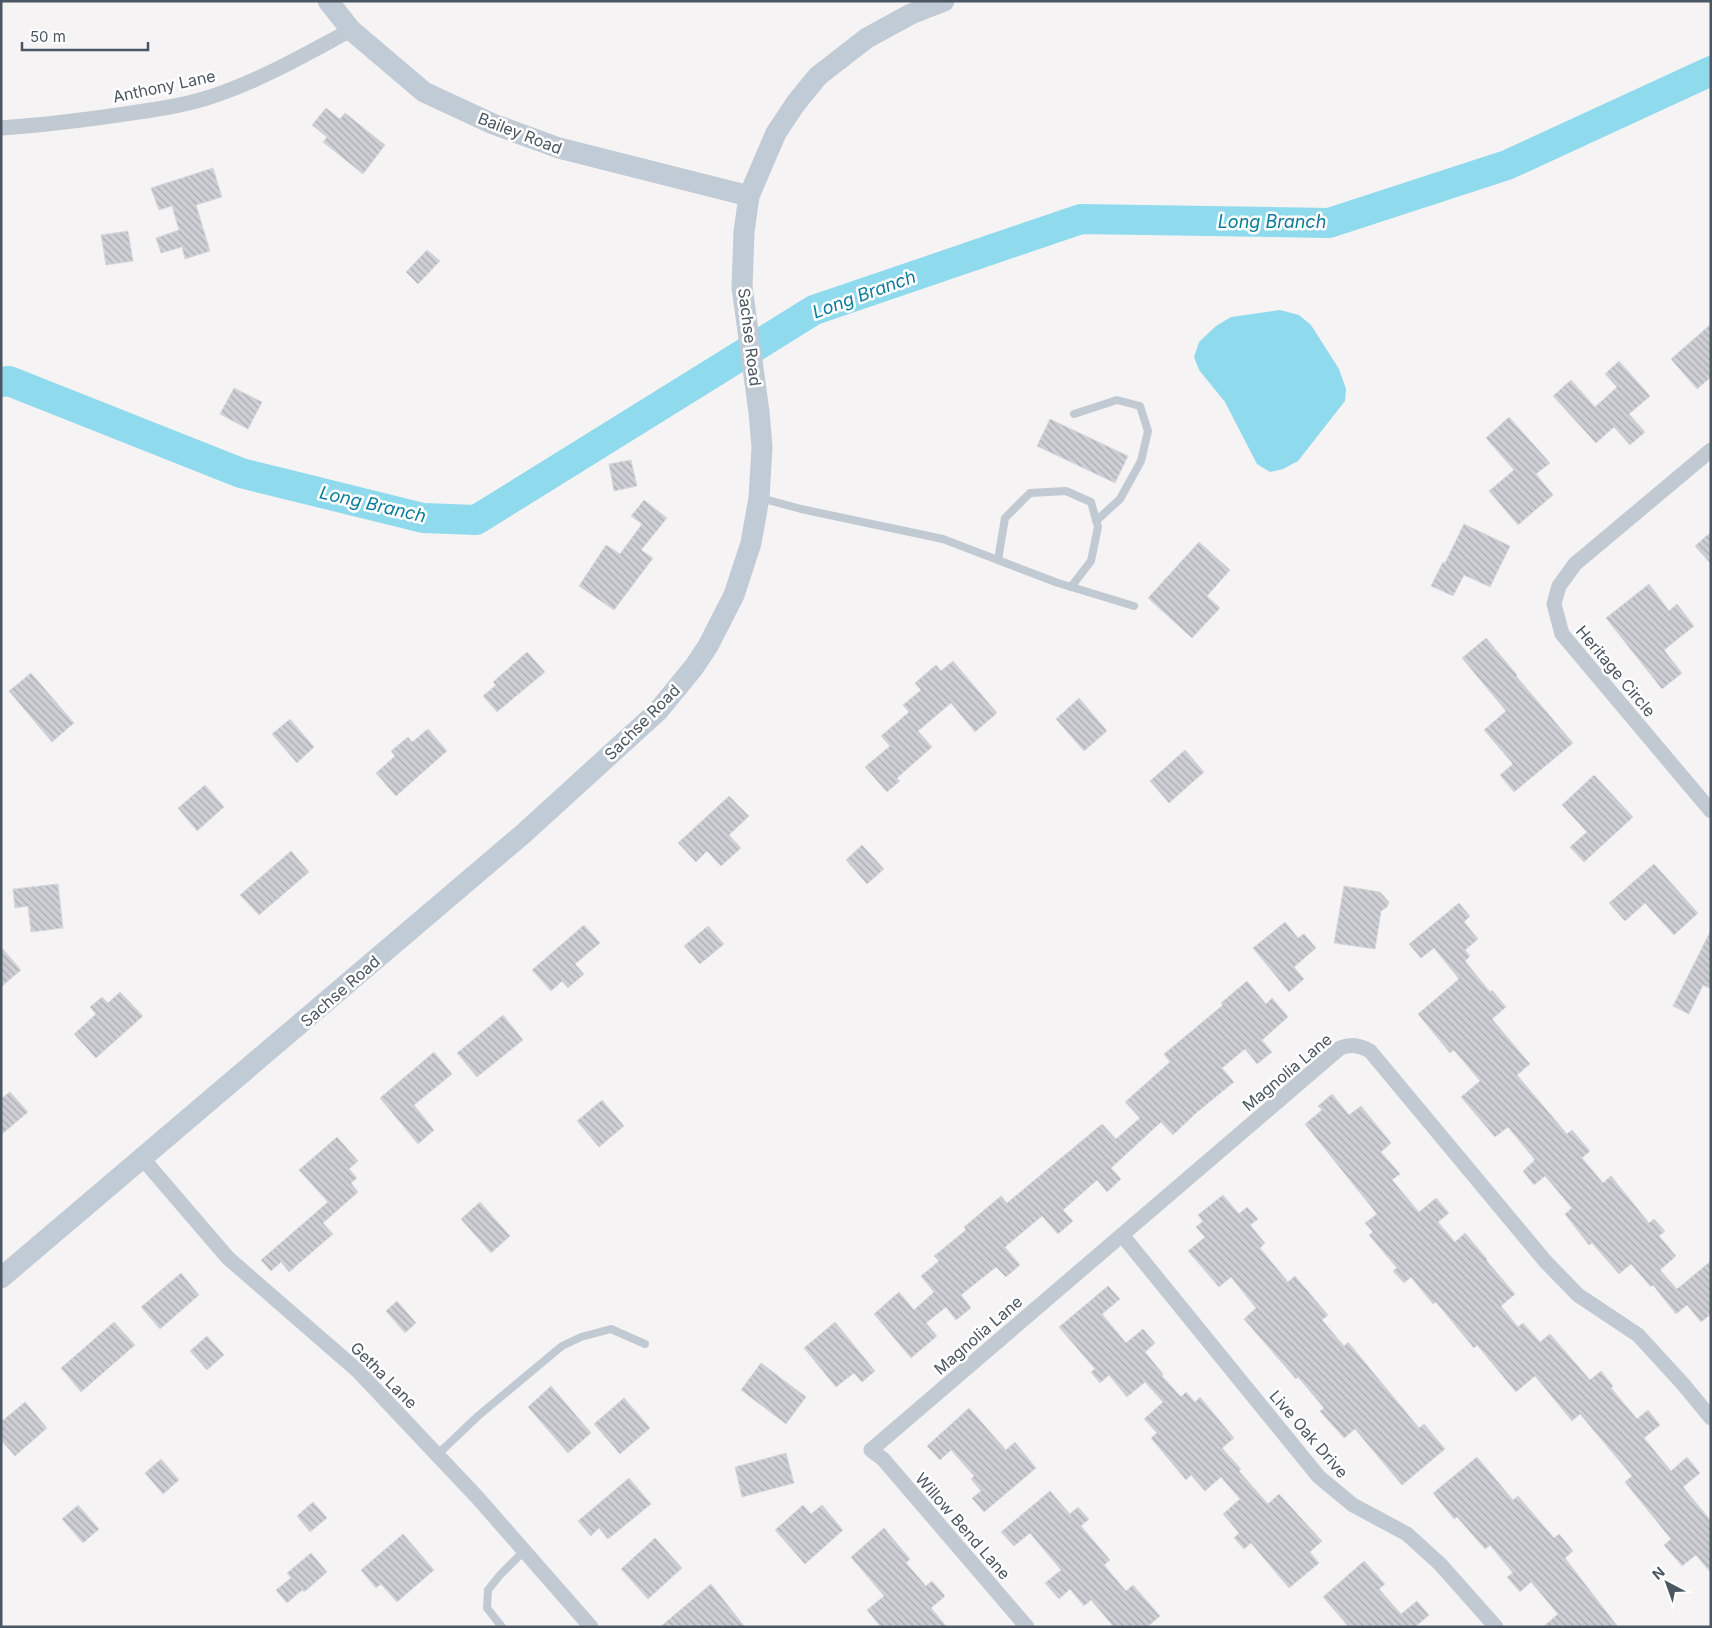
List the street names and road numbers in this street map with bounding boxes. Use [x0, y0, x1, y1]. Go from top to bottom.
street label: Anthony Lane [111, 65, 217, 107]
street label: Bailey Road [475, 108, 565, 158]
street label: Sachse Road [734, 287, 766, 387]
street label: Heritage Circle [1572, 621, 1660, 721]
street label: Sachse Road [600, 680, 684, 764]
street label: Sachse Road [296, 951, 384, 1031]
street label: Magnolia Lane [1238, 1029, 1336, 1115]
street label: Magnolia Lane [930, 1291, 1026, 1379]
street label: Getha Lane [346, 1337, 422, 1413]
street label: Live Oak Drive [1265, 1386, 1353, 1482]
street label: Willow Bend Lane [911, 1469, 1015, 1583]

